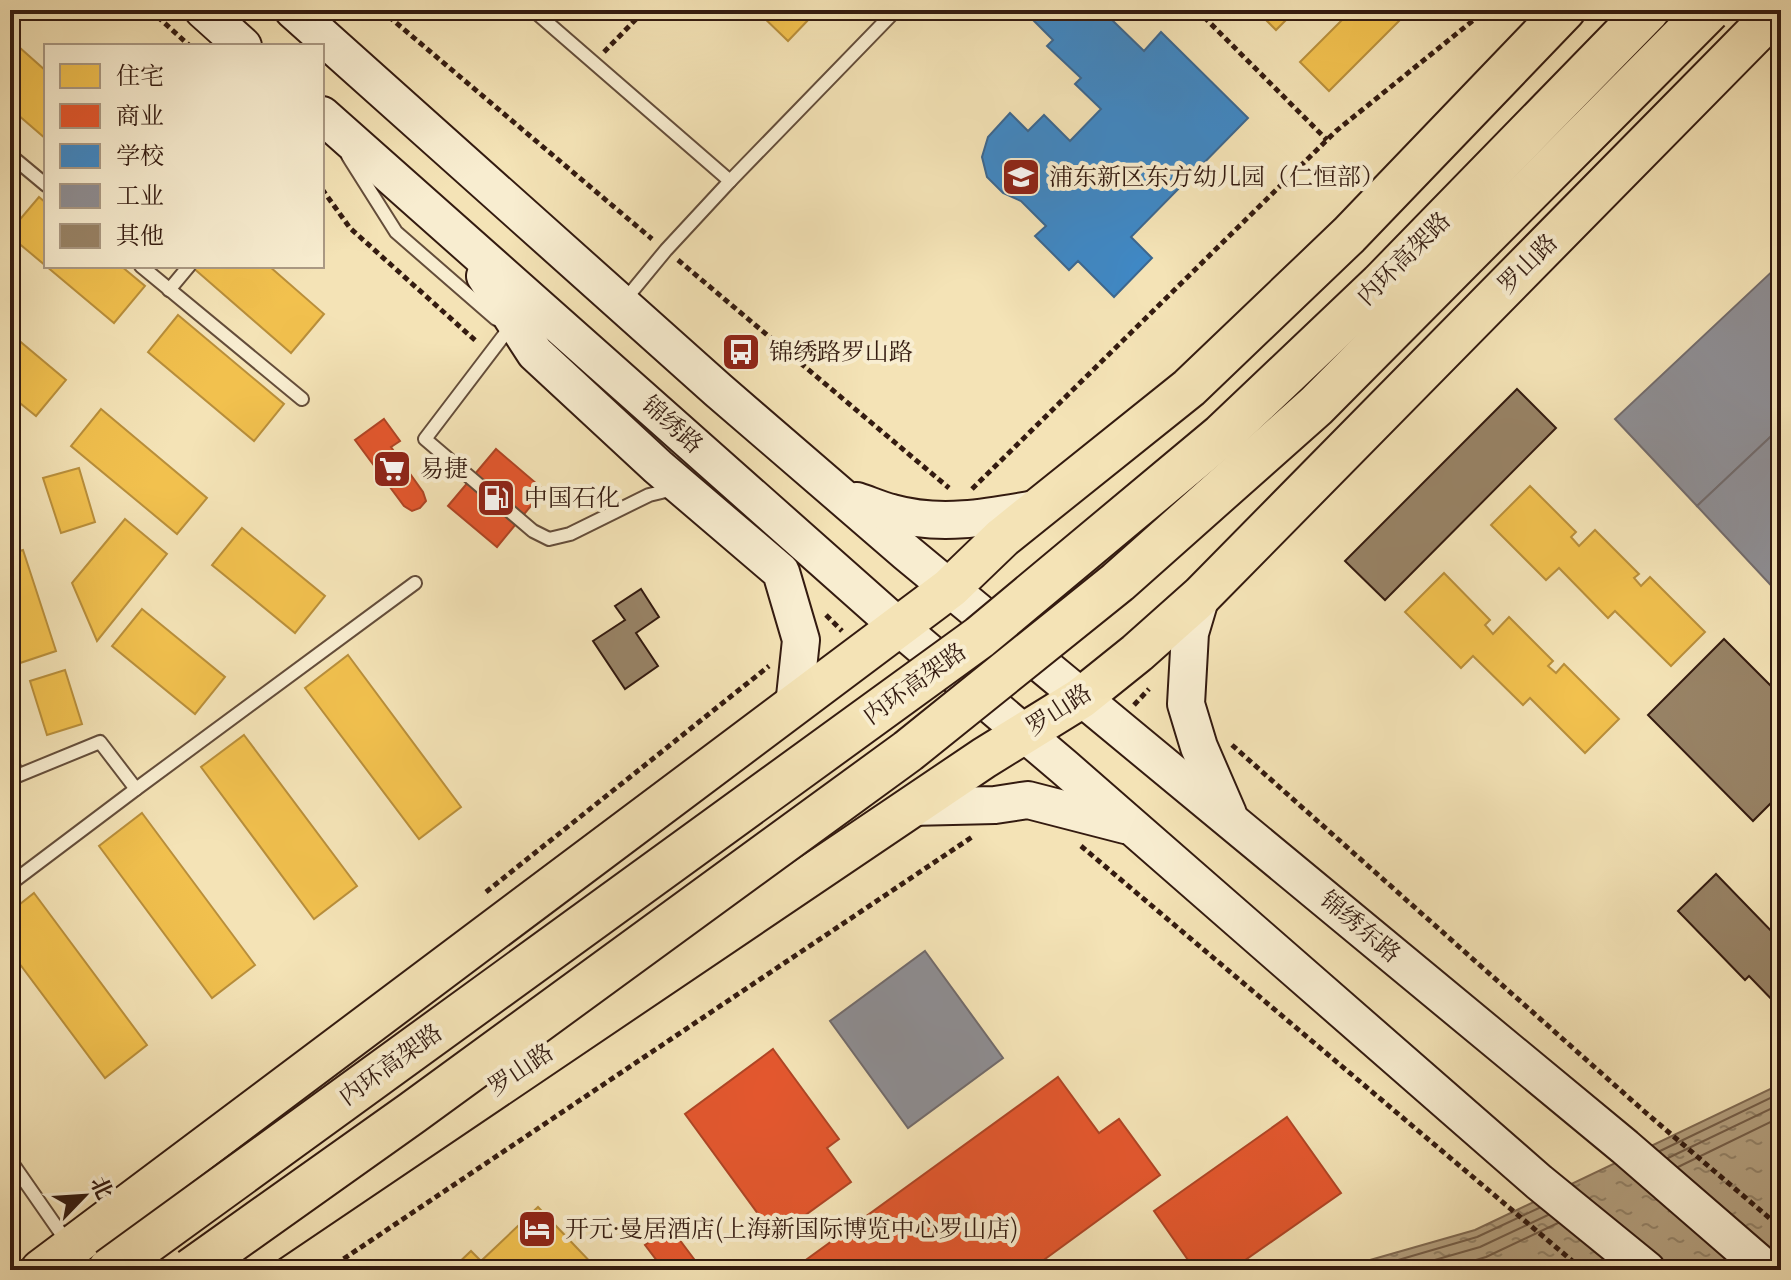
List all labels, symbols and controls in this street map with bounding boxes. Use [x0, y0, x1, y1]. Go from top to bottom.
legend [44, 44, 324, 268]
text: 住宅 [116, 60, 164, 93]
text: 商业 [116, 100, 164, 133]
text: 学校 [116, 140, 164, 173]
school or university icon: 浦东新区东方幼儿园（仁恒部） [1000, 156, 1042, 198]
place label: 浦东新区东方幼儿园（仁恒部） [1049, 161, 1385, 194]
text: 工业 [116, 180, 164, 213]
street label: 内环高架路 [1350, 205, 1458, 313]
text: 其他 [116, 220, 164, 253]
street label: 罗山路 [1491, 227, 1565, 301]
bus stop icon: 锦绣路罗山路 [720, 331, 762, 373]
place label: 锦绣路罗山路 [769, 336, 913, 369]
street label: 锦绣路 [634, 389, 710, 461]
supermarket icon: 易捷 [371, 448, 413, 490]
place label: 易捷 [420, 453, 468, 486]
fuel station icon: 中国石化 [475, 477, 517, 519]
place label: 中国石化 [524, 482, 620, 515]
street label: 内环高架路 [857, 635, 973, 733]
street label: 罗山路 [1020, 677, 1098, 743]
street label: 锦绣东路 [1313, 884, 1407, 970]
street label: 内环高架路 [333, 1016, 449, 1114]
street label: 罗山路 [482, 1036, 560, 1104]
north arrow [44, 1156, 124, 1236]
text: 北 [83, 1172, 119, 1204]
hotel icon: 开元·曼居酒店(上海新国际博览中心罗山店) [516, 1208, 558, 1250]
place label: 开元·曼居酒店(上海新国际博览中心罗山店) [565, 1213, 1018, 1246]

